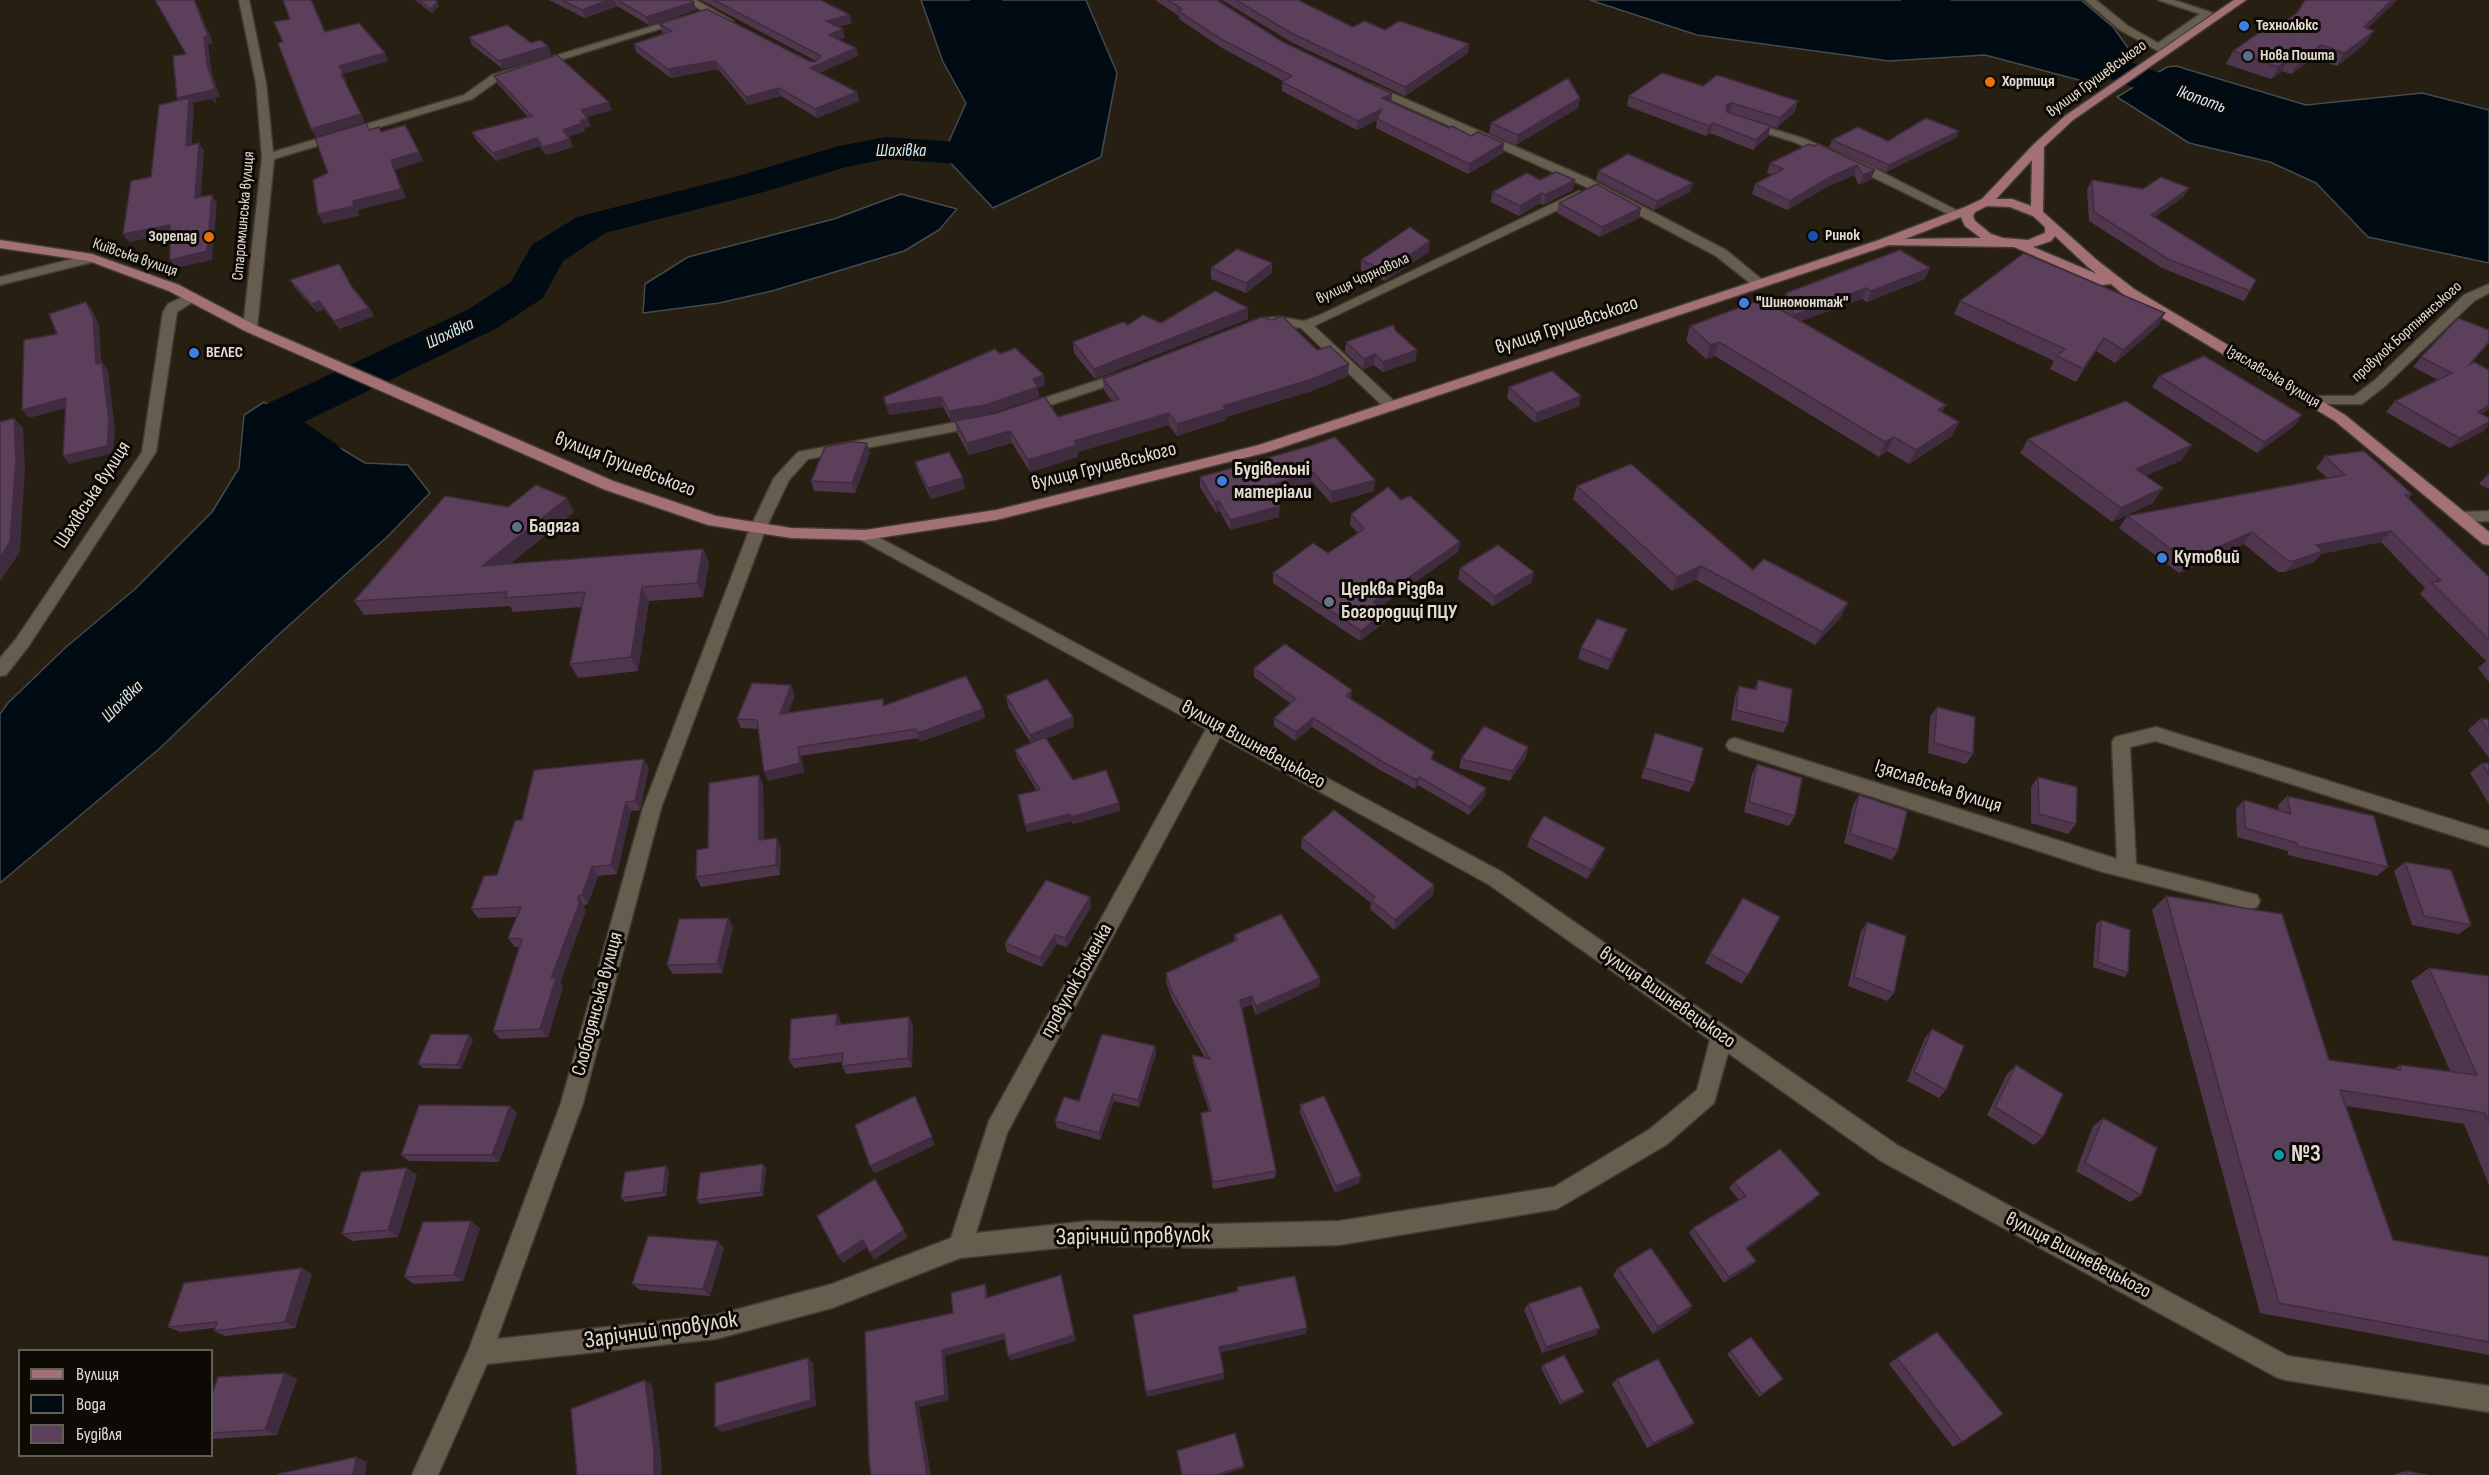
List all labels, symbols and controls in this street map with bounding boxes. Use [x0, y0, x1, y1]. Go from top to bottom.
place label: Технолюкс [2256, 16, 2318, 36]
marker: Технолюкс [2237, 19, 2251, 33]
street label: вулиця Грушевського [2043, 36, 2151, 122]
place label: Нова Пошта [2260, 46, 2335, 66]
marker: Нова Пошта [2241, 49, 2255, 63]
place label: Хортиця [2002, 72, 2055, 92]
marker: Хортиця [1983, 75, 1997, 89]
water label: Ікопоть [2174, 81, 2228, 119]
water label: Шахівка [876, 140, 926, 162]
street label: Старомлинська вулиця [229, 151, 259, 281]
place label: Ринок [1825, 226, 1860, 246]
place label: Зорепад [148, 227, 197, 247]
marker: Ринок [1806, 229, 1820, 243]
marker: Зорепад [202, 230, 216, 244]
street label: Київська вулиця [90, 234, 180, 282]
street label: вулиця Чорновола [1314, 249, 1412, 309]
street label: провулок Бортнянського [2348, 277, 2466, 387]
street label: вулиця Грушевського [1493, 292, 1641, 360]
place label: "Шиномонтаж" [1756, 293, 1849, 313]
marker: "Шиномонтаж" [1737, 296, 1751, 310]
water label: Шахівка [423, 314, 477, 354]
street label: Ізяславська вулиця [2223, 342, 2323, 412]
place label: ВЕЛЕС [206, 343, 243, 363]
marker: ВЕЛЕС [187, 346, 201, 360]
street label: вулиця Грушевського [551, 427, 699, 503]
street label: Шахівська вулиця [50, 437, 136, 553]
street label: вулиця Грушевського [1029, 437, 1179, 497]
place label: Будівельні матеріали [1234, 458, 1312, 505]
marker: Будівельні матеріали [1215, 474, 1229, 488]
place label: Бадяга [529, 515, 580, 539]
marker: Бадяга [510, 520, 524, 534]
place label: Кутовий [2174, 546, 2240, 570]
marker: Кутовий [2155, 551, 2169, 565]
place label: Церква Різдва Богородиці ПЦУ [1341, 578, 1457, 625]
marker: Церква Різдва Богородиці ПЦУ [1322, 595, 1336, 609]
water label: Шахівка [98, 677, 148, 727]
street label: вулиця Вишневецького [1177, 695, 1329, 795]
street label: Ізяславська вулиця [1871, 755, 2005, 819]
street label: провулок Боженка [1036, 920, 1118, 1042]
street label: Слободянська вулиця [567, 929, 629, 1079]
street label: вулиця Вишневецького [1594, 942, 1740, 1054]
place label: №3 [2291, 1141, 2321, 1169]
marker: №3 [2272, 1148, 2286, 1162]
street label: вулиця Вишневецького [2001, 1208, 2155, 1304]
street label: Зарічний провулок [1056, 1221, 1210, 1253]
street label: Зарічний провулок [582, 1306, 740, 1356]
legend [18, 1349, 213, 1457]
text: Вулиця [76, 1364, 119, 1385]
text: Вода [76, 1394, 106, 1415]
text: Будівля [76, 1424, 122, 1445]

